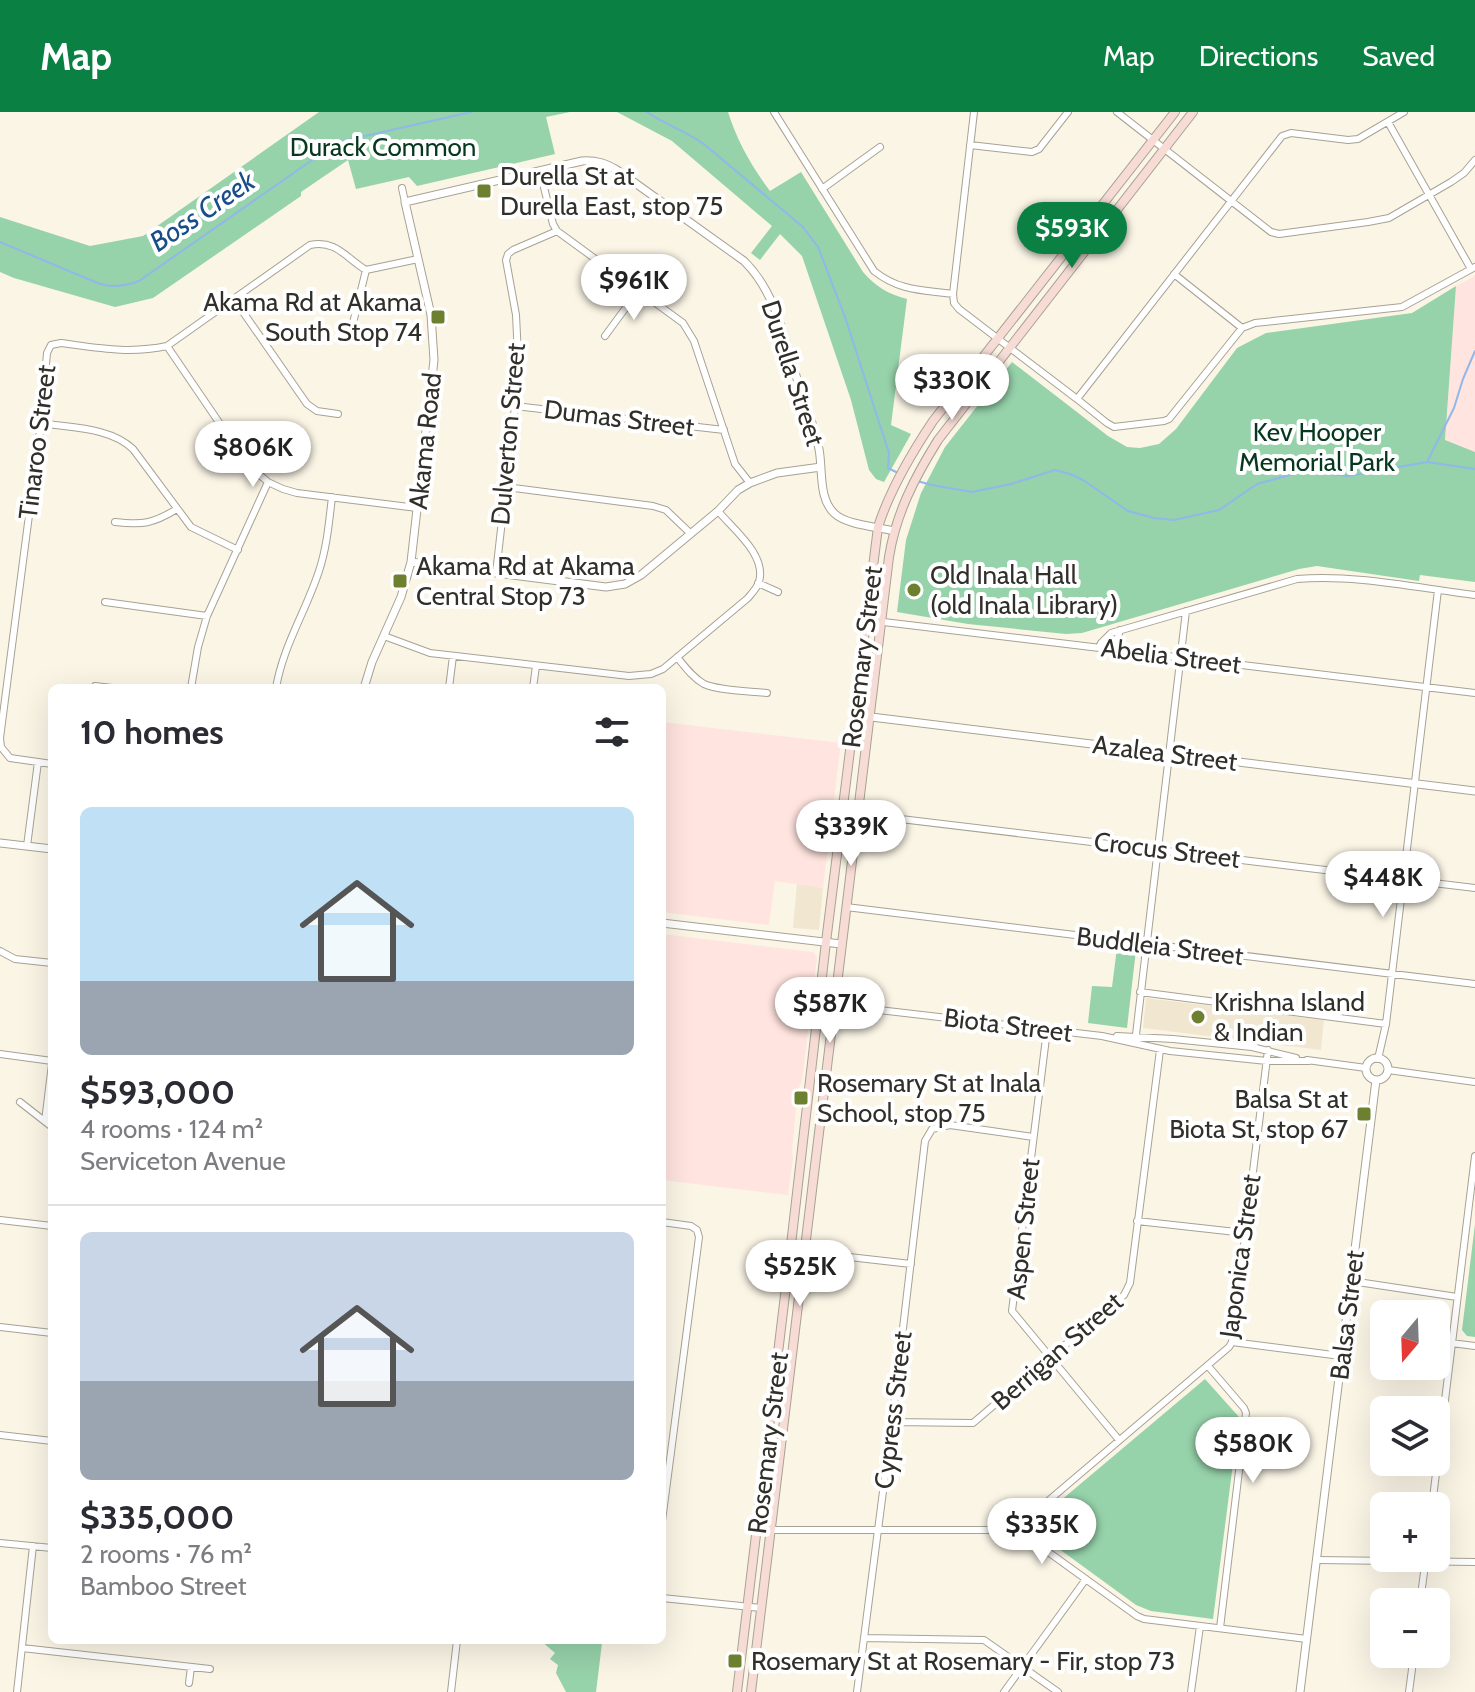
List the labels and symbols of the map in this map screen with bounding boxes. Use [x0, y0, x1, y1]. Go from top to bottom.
park label: Durack Common [290, 131, 476, 163]
place label: Durella St at Durella East, stop 75 [500, 160, 723, 222]
water label: Boss Creek [143, 163, 262, 259]
marker: Durella St at Durella East, stop 75 [475, 182, 493, 200]
pin: $593K [1016, 202, 1128, 270]
pin: $961K [578, 254, 690, 322]
place label: Akama Rd at Akama South Stop 74 [203, 286, 423, 348]
street label: Durella Street [754, 296, 832, 450]
marker: Akama Rd at Akama South Stop 74 [429, 308, 447, 326]
street label: Dulverton Street [484, 341, 532, 526]
pin: $330K [896, 354, 1008, 422]
street label: Tinaroo Street [12, 363, 62, 521]
street label: Akama Road [402, 371, 448, 511]
street label: Dumas Street [542, 393, 696, 443]
park label: Kev Hooper Memorial Park [1239, 416, 1395, 478]
pin: $806K [197, 421, 309, 489]
place label: Akama Rd at Akama Central Stop 73 [416, 550, 635, 612]
place label: Old Inala Hall (old Inala Library) [930, 559, 1118, 621]
street label: Rosemary Street [835, 564, 889, 750]
marker: Akama Rd at Akama Central Stop 73 [391, 572, 409, 590]
marker: Old Inala Hall (old Inala Library) [905, 581, 923, 599]
street label: Abelia Street [1099, 632, 1243, 680]
street label: Azalea Street [1091, 728, 1239, 778]
pin: $339K [795, 800, 907, 868]
street label: Crocus Street [1092, 825, 1242, 875]
pin: $448K [1327, 851, 1439, 919]
street label: Buddleia Street [1075, 920, 1245, 972]
pin: $587K [774, 977, 886, 1045]
place label: Krishna Island & Indian [1214, 986, 1365, 1048]
street label: Biota Street [942, 1001, 1074, 1049]
marker: Krishna Island & Indian [1189, 1008, 1207, 1026]
place label: Rosemary St at Inala School, stop 75 [817, 1067, 1042, 1129]
place label: Balsa St at Biota St, stop 67 [1169, 1083, 1348, 1145]
marker: Rosemary St at Inala School, stop 75 [792, 1089, 810, 1107]
marker: Balsa St at Biota St, stop 67 [1355, 1105, 1373, 1123]
street label: Aspen Street [1000, 1157, 1046, 1301]
street label: Japonica Street [1213, 1172, 1267, 1341]
pin: $525K [744, 1240, 856, 1308]
street label: Balsa Street [1323, 1248, 1371, 1381]
street label: Berrigan Street [985, 1285, 1129, 1417]
north arrow [1370, 1300, 1450, 1380]
street label: Cypress Street [867, 1329, 919, 1491]
street label: Rosemary Street [741, 1350, 795, 1536]
pin: $580K [1197, 1417, 1309, 1485]
pin: $335K [986, 1498, 1098, 1566]
place label: Rosemary St at Rosemary - Fir, stop 73 [751, 1645, 1175, 1677]
marker: Rosemary St at Rosemary - Fir, stop 73 [726, 1652, 744, 1670]

